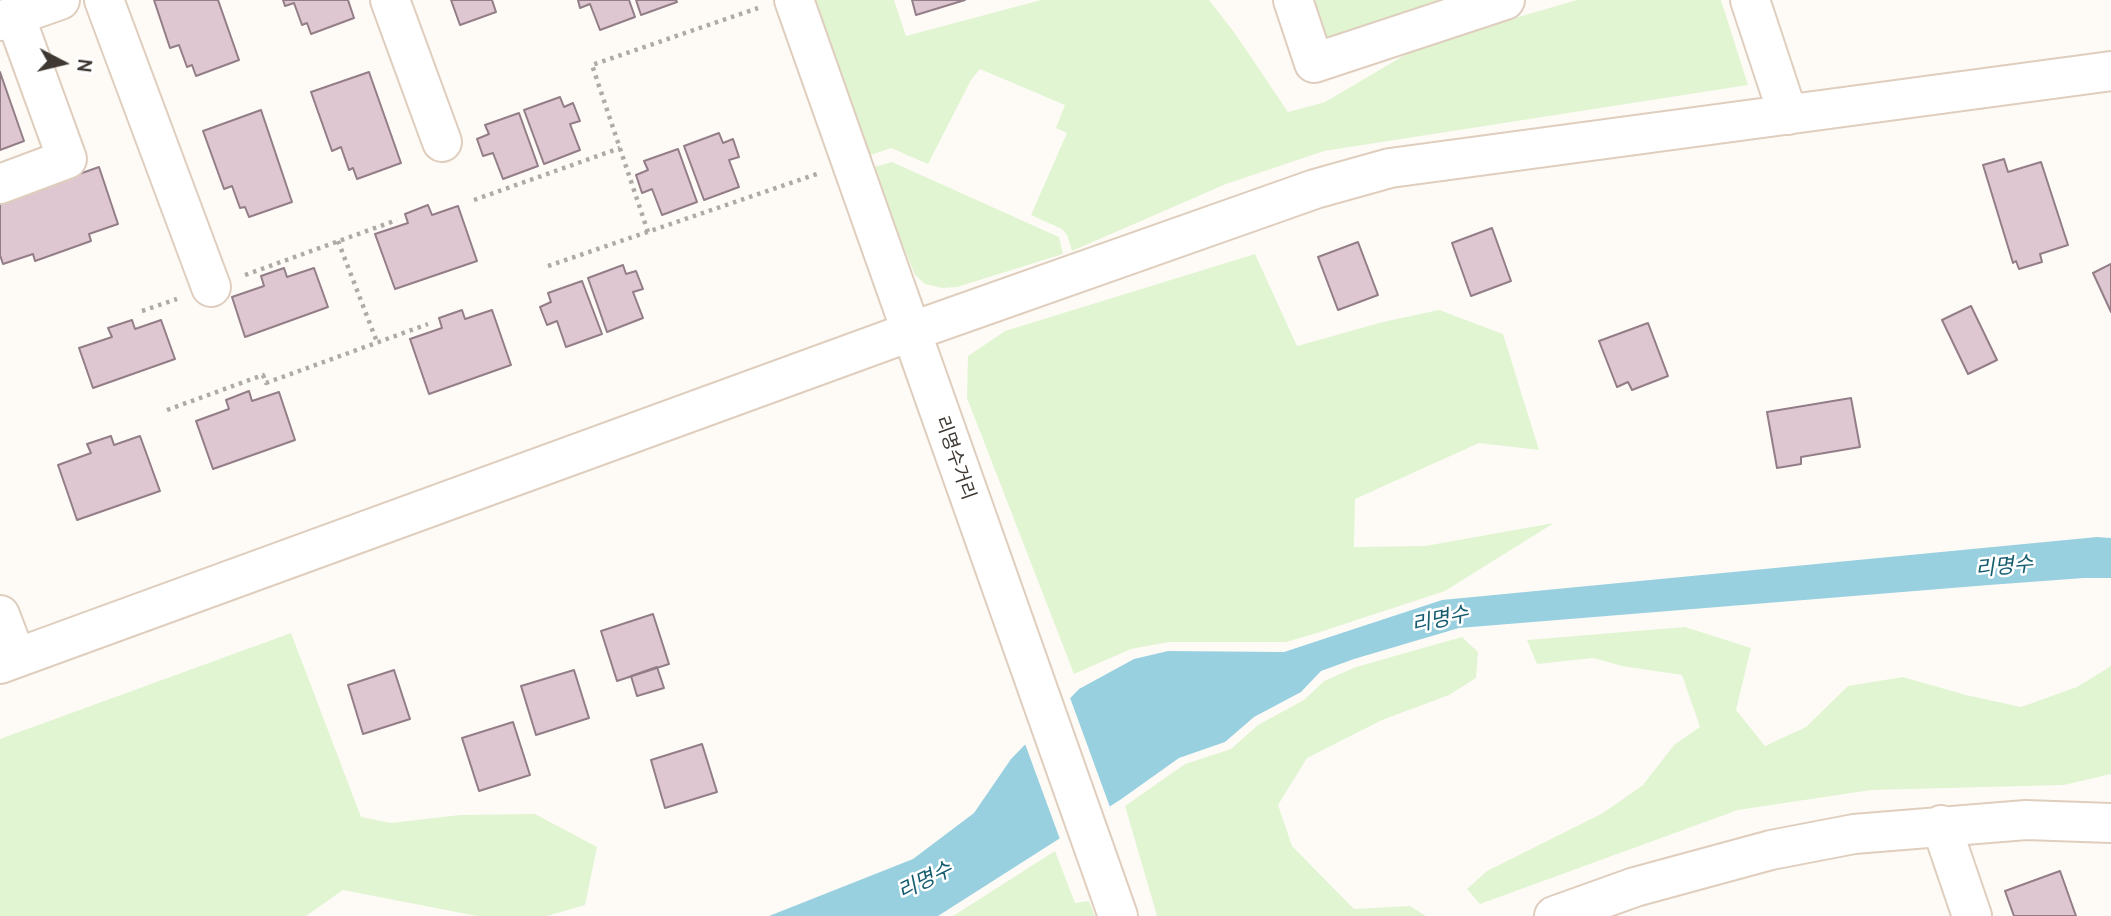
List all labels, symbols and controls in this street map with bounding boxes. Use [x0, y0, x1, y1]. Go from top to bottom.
north arrow [28, 28, 98, 98]
text: N [72, 58, 97, 74]
street label: 리명수거리 [930, 413, 980, 503]
water label: 리명수 [1974, 552, 2034, 582]
water label: 리명수 [1409, 602, 1471, 638]
water label: 리명수 [893, 857, 957, 905]

